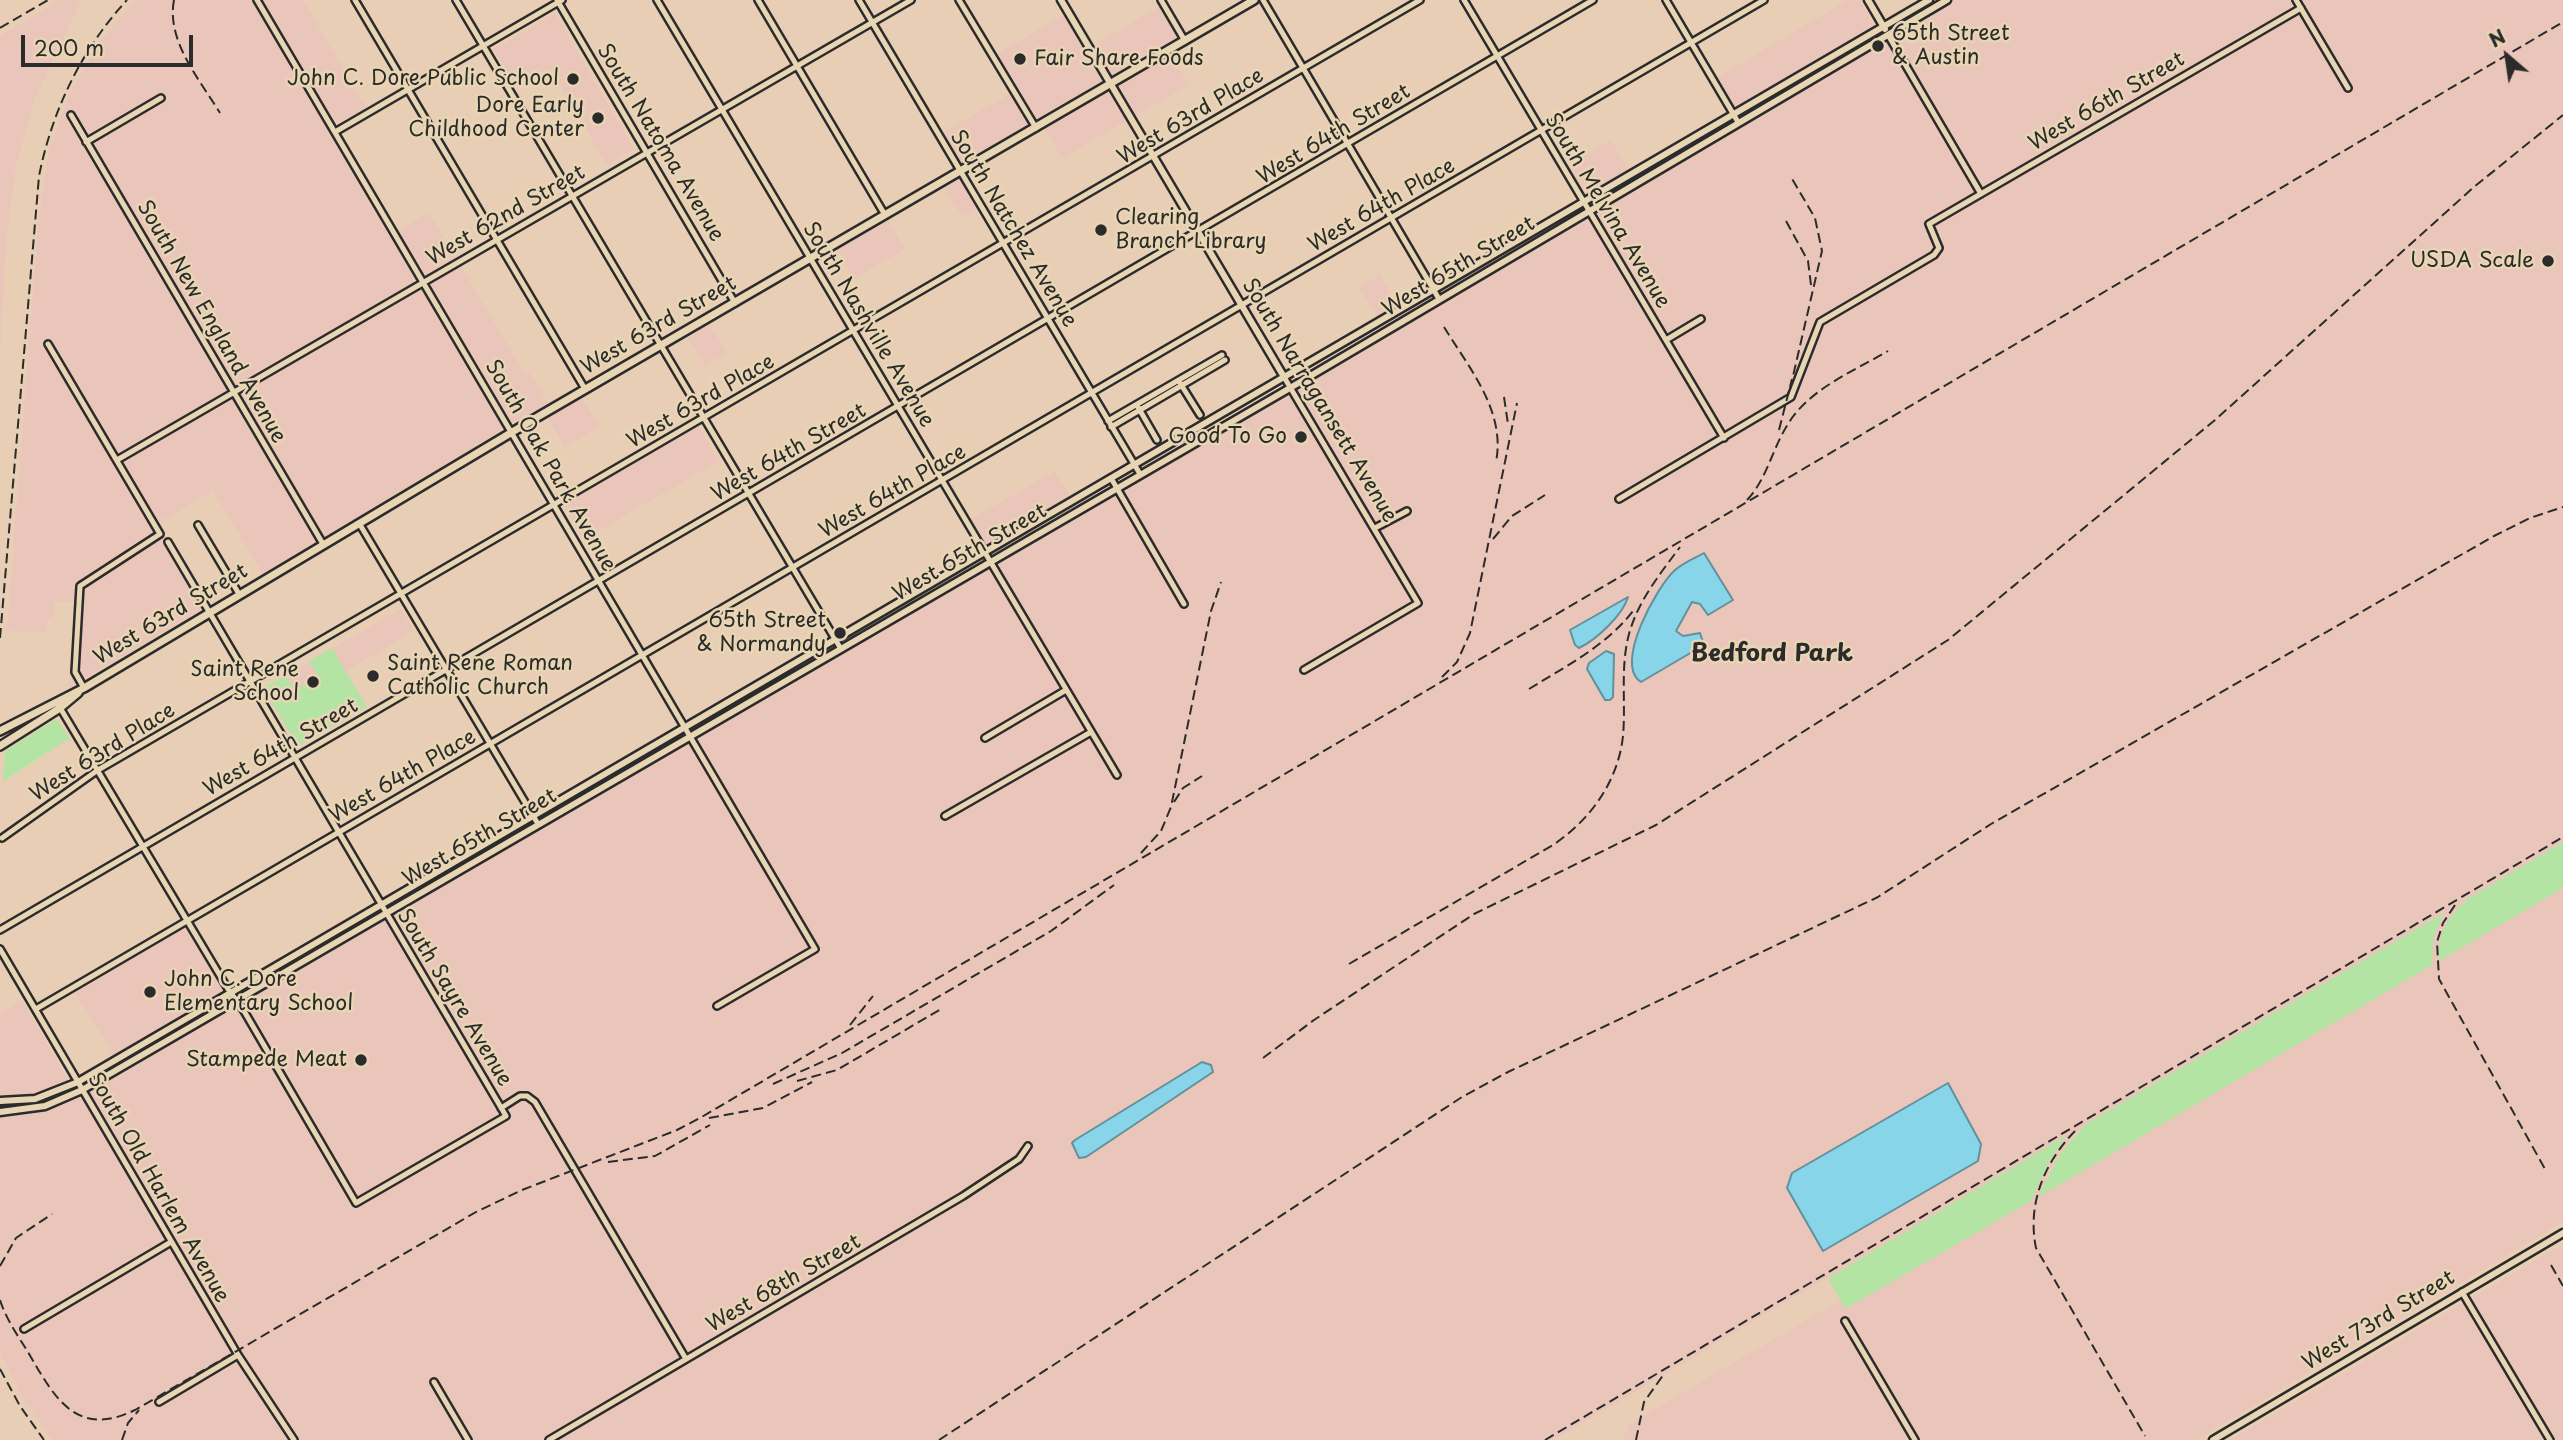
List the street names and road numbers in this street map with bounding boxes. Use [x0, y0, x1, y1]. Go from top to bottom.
street label: South Natoma Avenue [591, 40, 729, 246]
street label: West 66th Street [2025, 47, 2189, 157]
street label: West 63rd Place [1113, 63, 1269, 171]
street label: West 64th Street [1253, 79, 1415, 191]
street label: South Melvina Avenue [1539, 109, 1675, 313]
street label: South Natchez Avenue [944, 126, 1082, 332]
street label: West 64th Place [1304, 154, 1460, 258]
street label: West 62nd Street [422, 160, 590, 272]
street label: South New England Avenue [131, 196, 291, 448]
street label: West 65th Street [1378, 211, 1540, 323]
street label: South Nashville Avenue [797, 218, 939, 432]
street label: West 63rd Street [577, 271, 741, 381]
street label: South Narragansett Avenue [1236, 275, 1402, 527]
street label: West 63rd Place [623, 350, 779, 454]
street label: South Oak Park Avenue [479, 356, 621, 576]
street label: West 64th Street [707, 399, 871, 507]
street label: West 64th Place [815, 440, 971, 544]
street label: West 65th Street [889, 499, 1051, 607]
street label: West 63rd Street [89, 559, 253, 671]
street label: West 64th Street [199, 694, 363, 802]
street label: West 63rd Place [26, 698, 180, 808]
street label: West 64th Place [325, 725, 481, 829]
street label: West 65th Street [399, 784, 561, 892]
street label: South Sayre Avenue [391, 905, 517, 1091]
street label: South Old Harlem Avenue [82, 1069, 234, 1307]
street label: West 68th Street [702, 1230, 866, 1338]
street label: West 73rd Street [2298, 1266, 2460, 1376]

